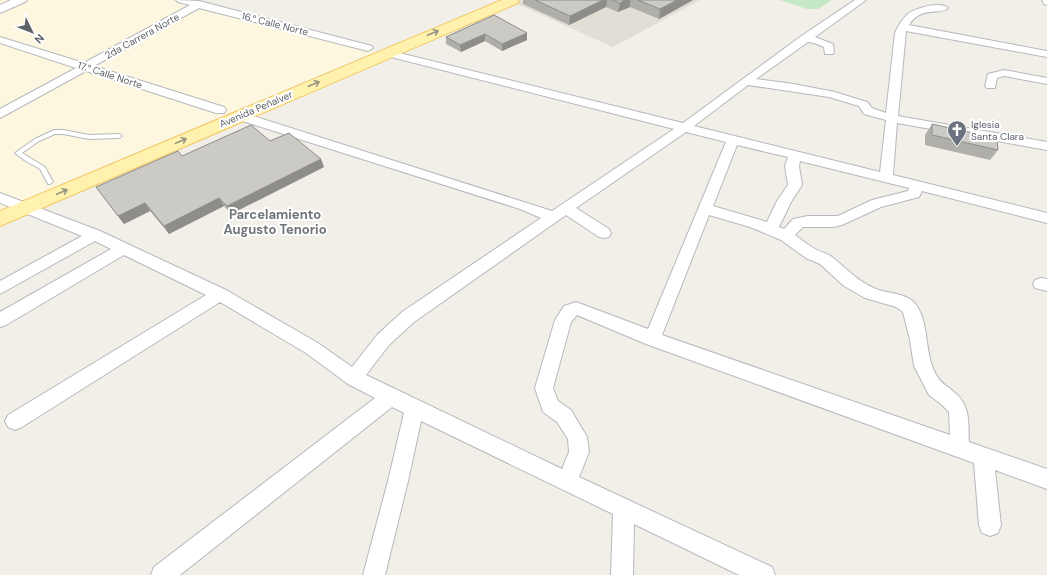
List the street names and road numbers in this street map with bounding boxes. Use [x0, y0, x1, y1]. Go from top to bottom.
street label: 16.° Calle Norte [240, 9, 310, 39]
street label: 2da Carrera Norte [102, 10, 182, 62]
street label: 17.° Calle Norte [76, 58, 144, 92]
street label: Avenida Peñalver [217, 88, 295, 130]

